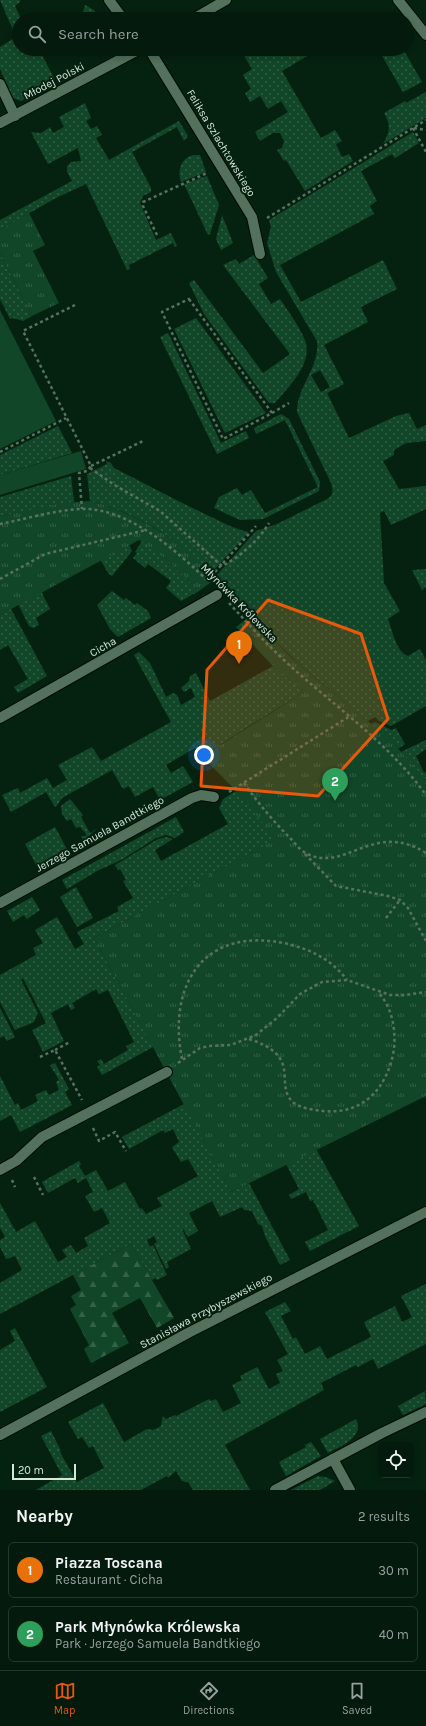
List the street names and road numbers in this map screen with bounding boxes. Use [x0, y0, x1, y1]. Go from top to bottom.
street label: Młodej Polski [21, 60, 87, 102]
street label: Feliksa Szlachtowskiego [184, 87, 258, 199]
street label: Młynówka Królewska [198, 561, 280, 645]
street label: Cicha [87, 634, 119, 660]
street label: Jerzego Samuela Bandtkiego [34, 793, 166, 875]
street label: Stanisława Przybyszewskiego [138, 1270, 274, 1352]

